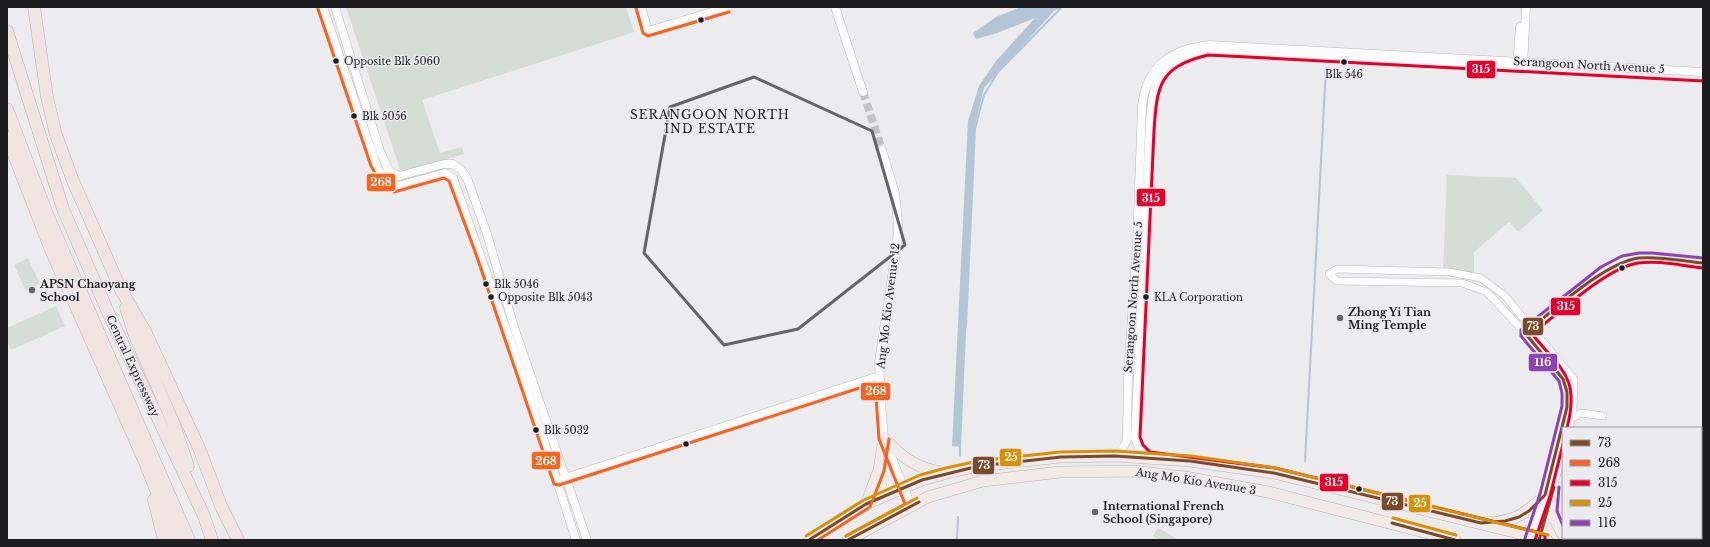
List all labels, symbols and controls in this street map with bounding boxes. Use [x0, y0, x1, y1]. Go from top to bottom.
unlabelled marker [696, 15, 706, 25]
street label: Serangoon North Avenue 5 [1513, 54, 1665, 76]
place label: Opposite Blk 5060 [344, 55, 440, 68]
marker: Opposite Blk 5060 [331, 56, 341, 66]
marker: Blk 546 [1339, 57, 1349, 67]
line badge: 315 [1466, 60, 1496, 79]
text: 315 [1472, 62, 1491, 76]
place label: Blk 546 [1325, 68, 1363, 81]
district label: SERANGOON NORTH IND ESTATE [630, 107, 790, 136]
place label: Blk 5056 [362, 110, 407, 123]
marker: Blk 5056 [349, 111, 359, 121]
line badge: 268 [366, 173, 396, 192]
text: 268 [370, 175, 392, 189]
line badge: 315 [1136, 188, 1166, 207]
text: 315 [1142, 191, 1161, 205]
street label: Serangoon North Avenue 5 [1121, 221, 1145, 373]
street label: Ang Mo Kio Avenue 12 [873, 242, 903, 371]
unlabelled marker [1617, 263, 1627, 273]
place label: APSN Chaoyang School [39, 277, 136, 304]
place label: Blk 5046 [494, 278, 539, 291]
marker: Blk 5046 [481, 279, 491, 289]
marker: APSN Chaoyang School [27, 285, 37, 295]
place label: Opposite Blk 5043 [498, 291, 593, 304]
place label: KLA Corporation [1154, 291, 1243, 304]
marker: Opposite Blk 5043 [486, 292, 496, 302]
marker: KLA Corporation [1141, 292, 1151, 302]
line badge: 315 [1550, 297, 1581, 316]
text: 315 [1557, 299, 1576, 313]
place label: Zhong Yi Tian Ming Temple [1348, 305, 1431, 332]
street label: Central Expressway [103, 313, 163, 419]
marker: Zhong Yi Tian Ming Temple [1335, 313, 1345, 323]
line badge: 73 [1522, 317, 1544, 336]
text: 73 [1527, 319, 1539, 333]
line badge: 116 [1528, 353, 1558, 372]
text: 116 [1534, 355, 1552, 369]
line badge: 268 [860, 382, 891, 401]
text: 268 [865, 384, 887, 398]
place label: Blk 5032 [544, 424, 589, 437]
marker: Blk 5032 [531, 425, 541, 435]
legend [1562, 427, 1702, 539]
text: 73 [1598, 435, 1611, 450]
unlabelled marker [681, 439, 691, 449]
line badge: 25 [999, 448, 1022, 467]
text: 25 [1004, 450, 1018, 464]
line badge: 268 [531, 451, 561, 470]
text: 268 [535, 454, 557, 468]
text: 268 [1598, 455, 1620, 470]
line badge: 73 [972, 456, 995, 475]
text: 73 [978, 458, 990, 472]
street label: Ang Mo Kio Avenue 3 [1134, 464, 1257, 497]
line badge: 315 [1319, 473, 1349, 492]
text: 315 [1325, 475, 1344, 489]
text: 315 [1598, 475, 1618, 490]
unlabelled marker [1354, 484, 1364, 494]
line badge: 73 [1381, 492, 1404, 511]
text: 73 [1386, 494, 1398, 508]
line badge: 25 [1408, 494, 1431, 513]
text: 25 [1598, 495, 1612, 510]
text: 25 [1413, 496, 1427, 510]
place label: International French School (Singapore) [1103, 499, 1224, 526]
marker: International French School (Singapore) [1090, 507, 1100, 517]
text: 116 [1598, 515, 1617, 530]

